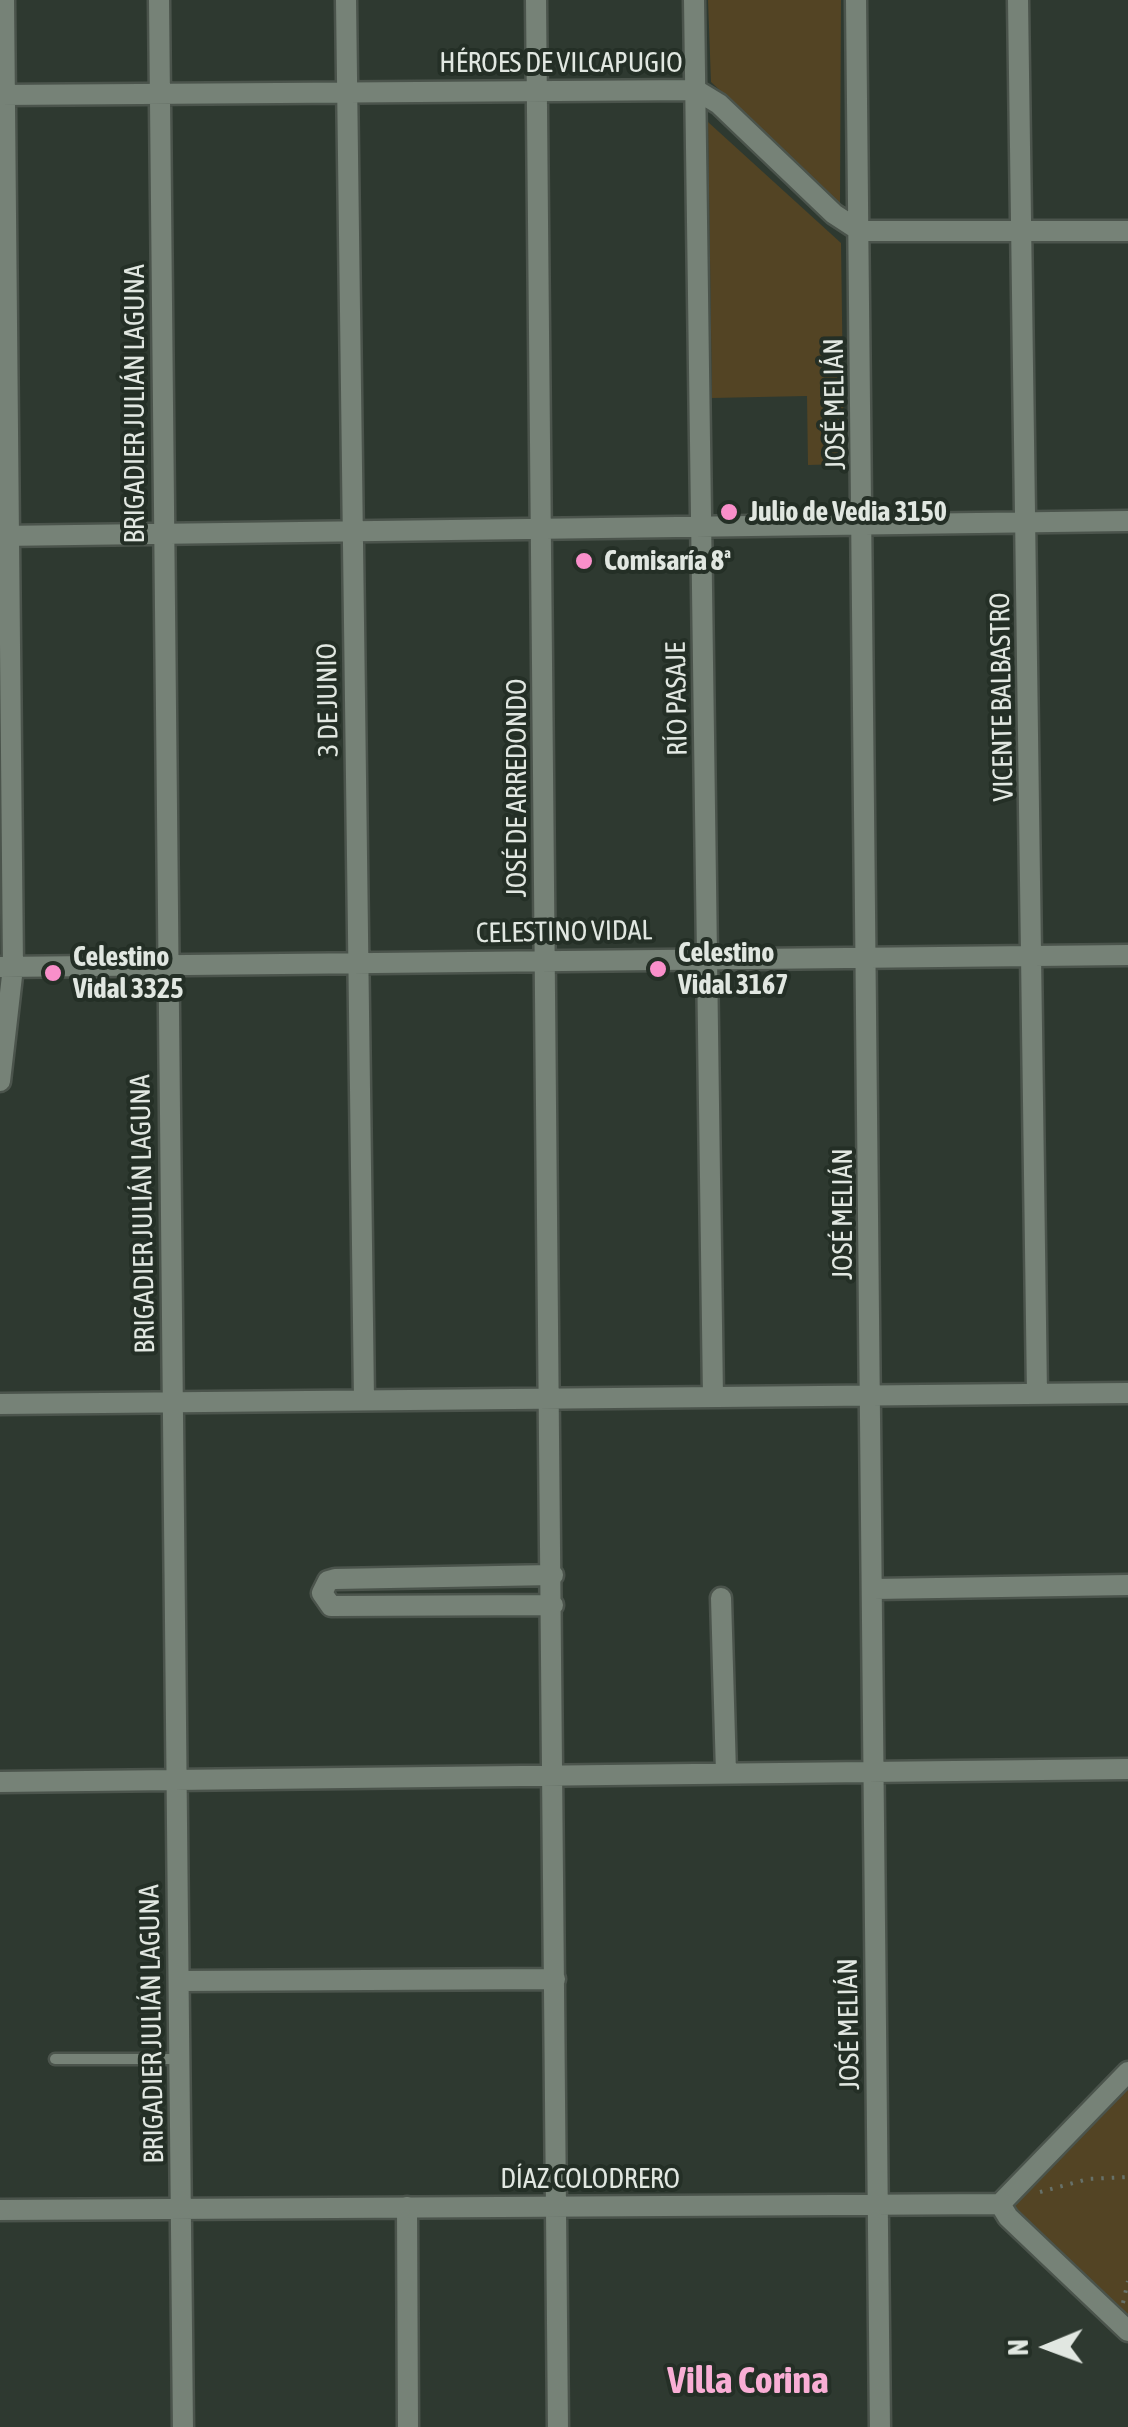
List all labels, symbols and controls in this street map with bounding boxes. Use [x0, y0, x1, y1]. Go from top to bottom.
street label: HÉROES DE VILCAPUGIO [439, 46, 683, 80]
street label: BRIGADIER JULIÁN LAGUNA [118, 264, 152, 544]
street label: JOSÉ MELIÁN [817, 338, 853, 470]
place label: Julio de Vedia 3150 [749, 495, 947, 529]
marker: Julio de Vedia 3150 [718, 501, 740, 523]
place label: Comisaría 8ª [604, 544, 731, 578]
marker: Comisaría 8ª [573, 550, 595, 572]
street label: VICENTE BALBASTRO [983, 592, 1021, 802]
street label: RÍO PASAJE [659, 642, 695, 756]
street label: 3 DE JUNIO [310, 643, 346, 757]
street label: JOSÉ DE ARREDONDO [500, 679, 534, 897]
street label: CELESTINO VIDAL [476, 914, 652, 950]
place label: Celestino Vidal 3167 [678, 936, 788, 1002]
place label: Celestino Vidal 3325 [73, 940, 183, 1006]
marker: Celestino Vidal 3167 [647, 958, 669, 980]
marker: Celestino Vidal 3325 [42, 962, 64, 984]
street label: BRIGADIER JULIÁN LAGUNA [124, 1074, 162, 1354]
street label: JOSÉ MELIÁN [826, 1148, 860, 1280]
street label: BRIGADIER JULIÁN LAGUNA [133, 1884, 171, 2164]
street label: JOSÉ MELIÁN [831, 1958, 867, 2090]
street label: DÍAZ COLODRERO [500, 2162, 680, 2196]
north arrow [998, 2297, 1098, 2397]
text: N [1002, 2339, 1034, 2356]
district label: Villa Corina [667, 2358, 829, 2404]

